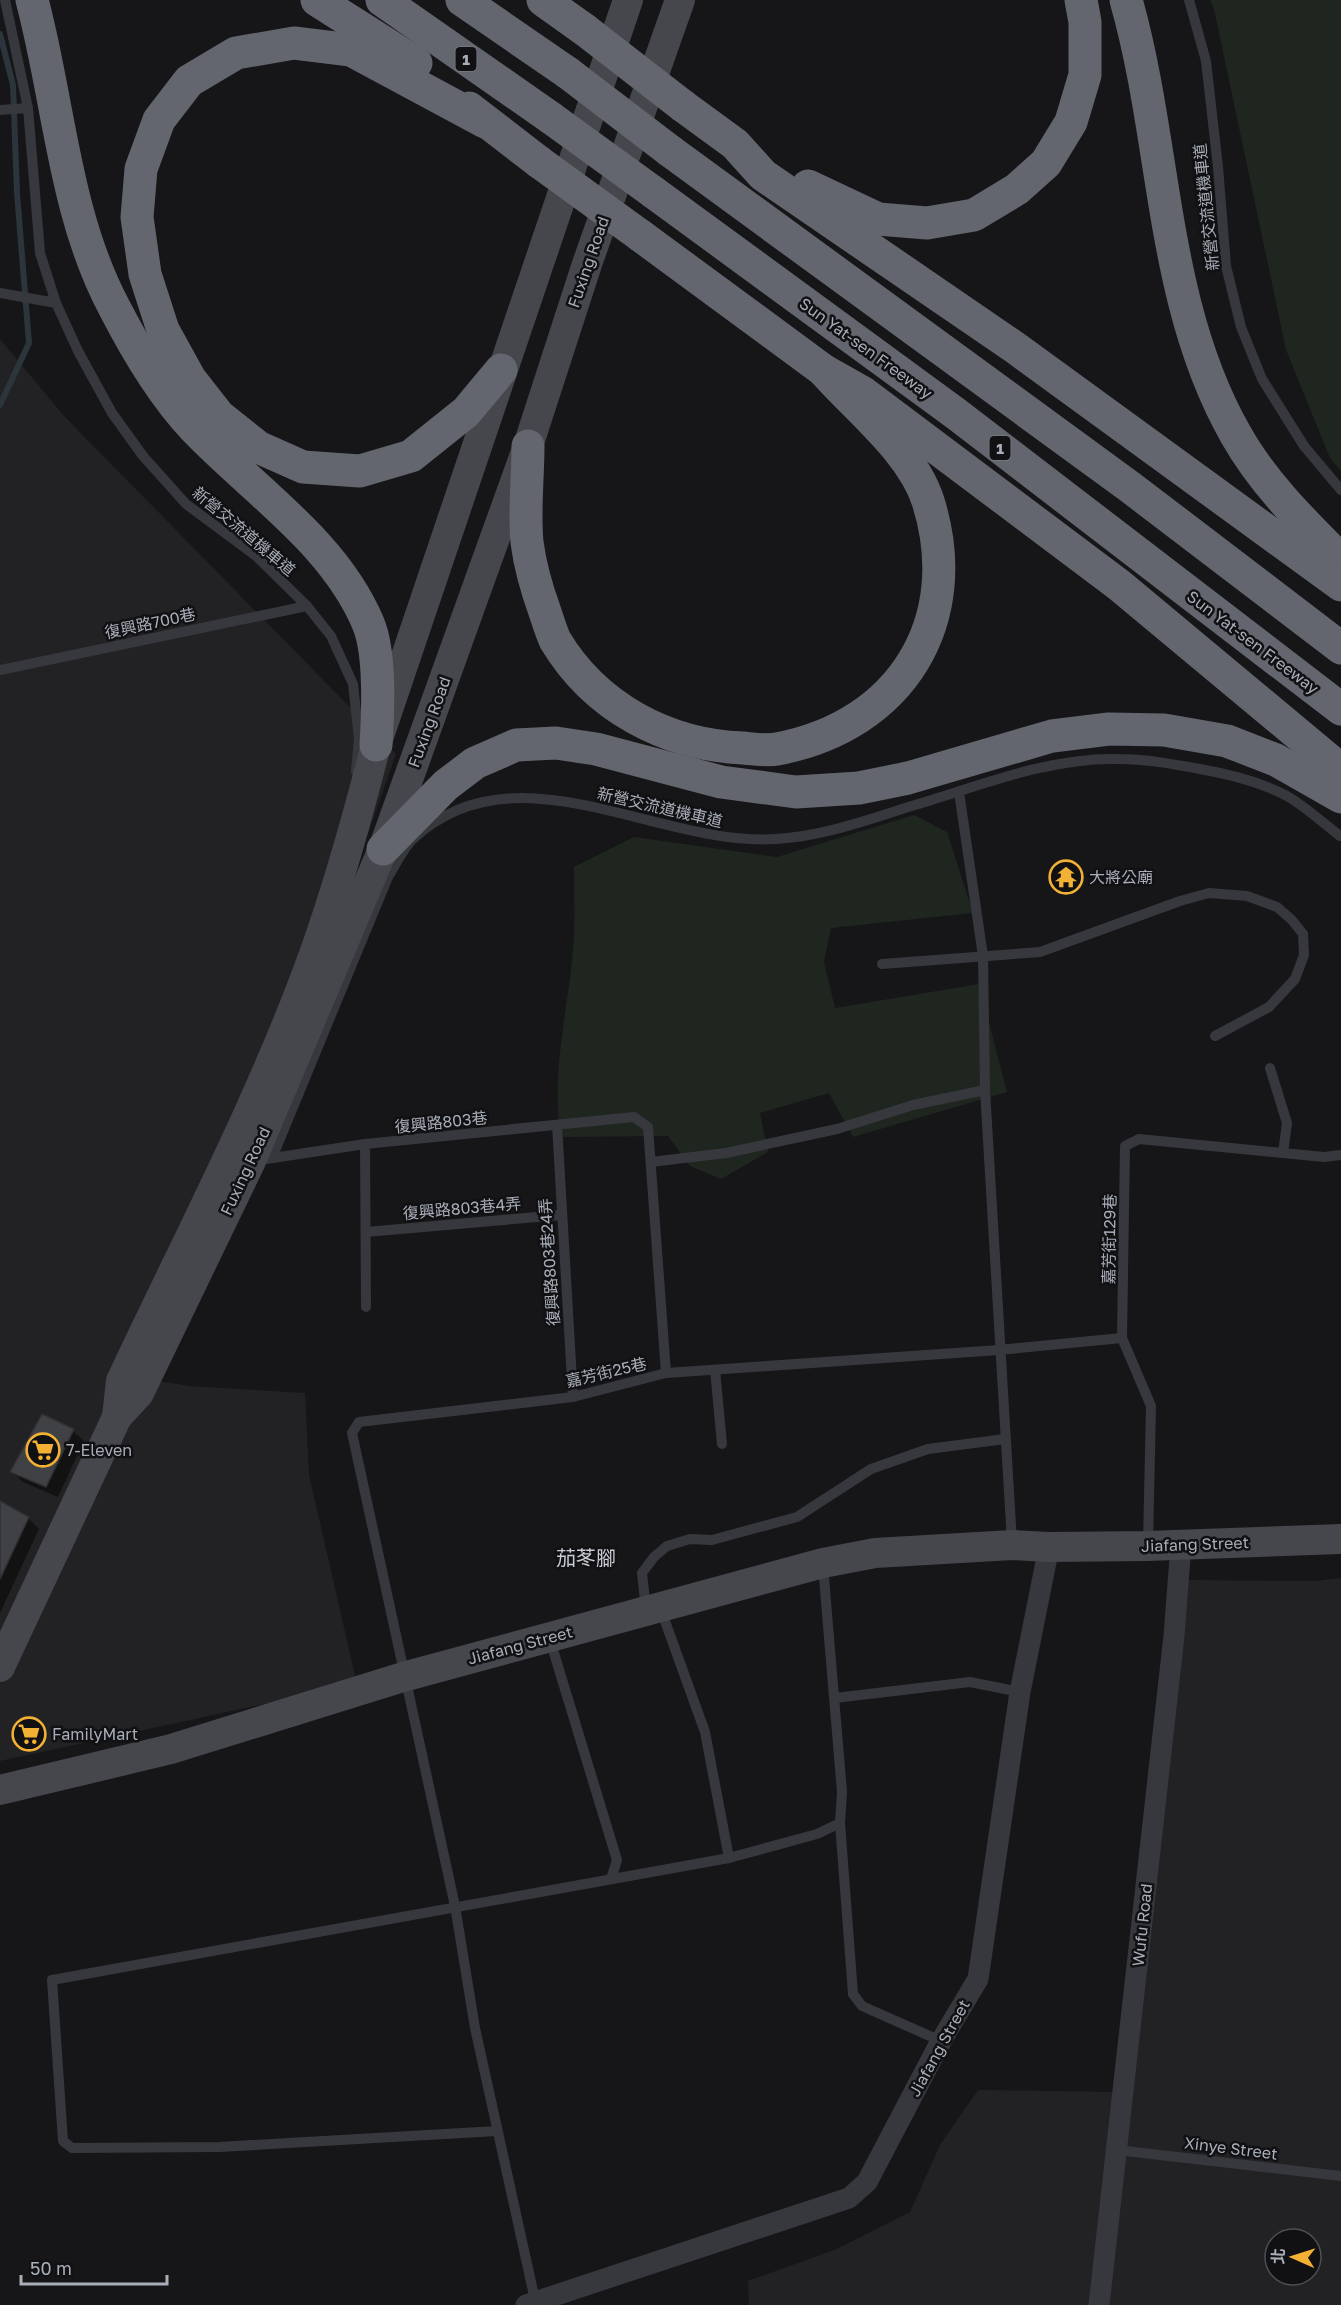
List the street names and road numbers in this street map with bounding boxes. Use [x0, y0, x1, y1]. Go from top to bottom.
road number: 1 [456, 47, 476, 71]
street label: 新營交流道機車道 [1189, 142, 1223, 272]
street label: Fuxing Road [563, 214, 613, 310]
street label: Sun Yat-sen Freeway [796, 293, 936, 403]
road number: 1 [990, 436, 1010, 460]
street label: 新營交流道機車道 [189, 482, 299, 580]
street label: Sun Yat-sen Freeway [1183, 586, 1323, 698]
street label: 復興路700巷 [103, 604, 197, 642]
street label: Fuxing Road [403, 674, 455, 770]
street label: 新營交流道機車道 [595, 783, 725, 831]
street label: 復興路803巷 [394, 1107, 488, 1137]
street label: Fuxing Road [216, 1124, 274, 1218]
street label: 復興路803巷4弄 [402, 1193, 522, 1223]
street label: 嘉芳街129巷 [1098, 1193, 1120, 1285]
street label: 復興路803巷24弄 [535, 1197, 563, 1327]
street label: 嘉芳街25巷 [564, 1353, 648, 1391]
street label: Jiafang Street [1141, 1532, 1249, 1556]
street label: Jiafang Street [465, 1621, 575, 1669]
street label: Wufu Road [1128, 1882, 1156, 1968]
street label: Jiafang Street [904, 1996, 974, 2100]
street label: Xinye Street [1183, 2132, 1279, 2164]

